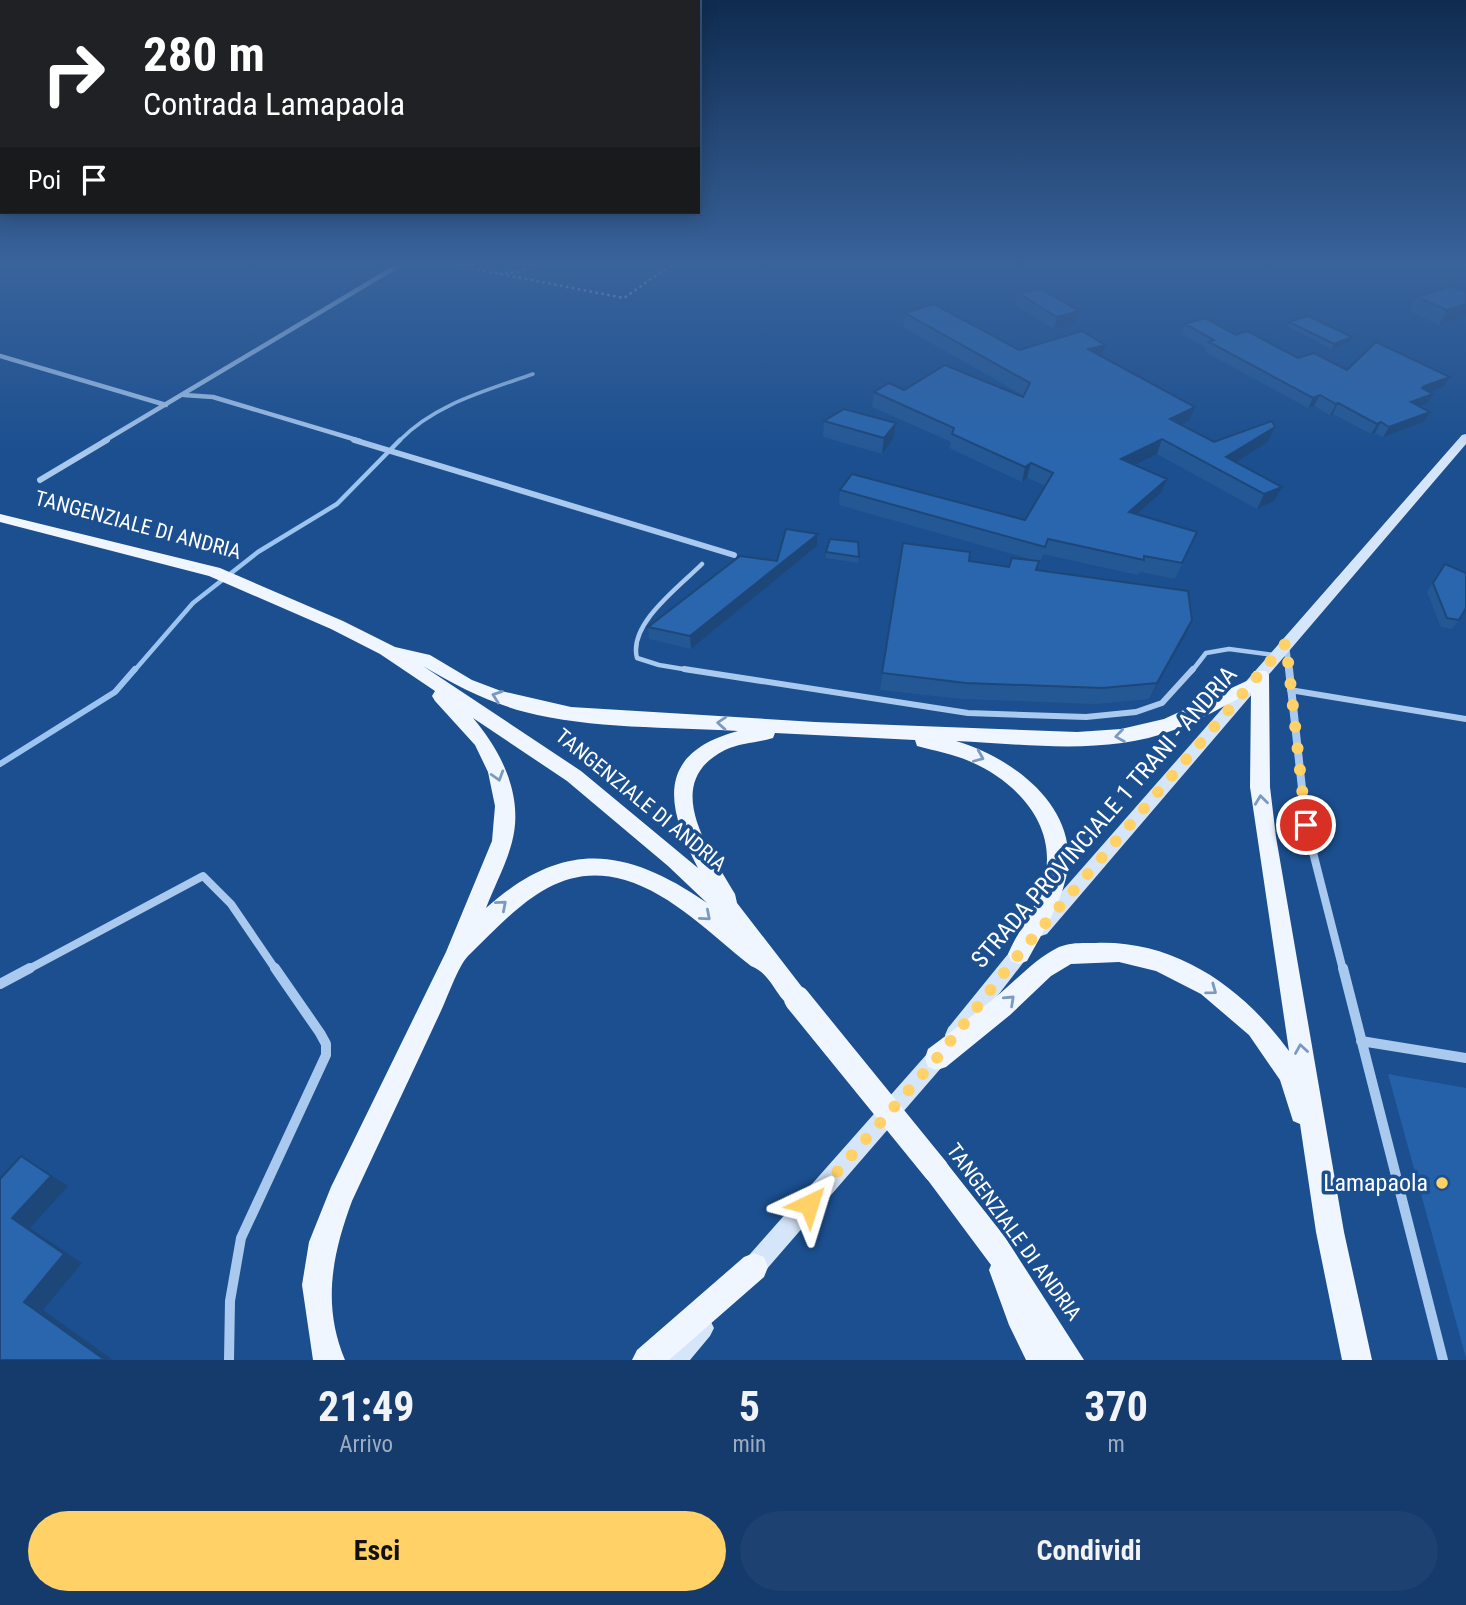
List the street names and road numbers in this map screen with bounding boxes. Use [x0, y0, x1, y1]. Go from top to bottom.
street label: TANGENZIALE DI ANDRIA [32, 486, 244, 564]
street label: STRADA PROVINCIALE 1 TRANI - ANDRIA [965, 660, 1243, 973]
street label: TANGENZIALE DI ANDRIA [551, 724, 731, 876]
street label: TANGENZIALE DI ANDRIA [942, 1139, 1086, 1325]

